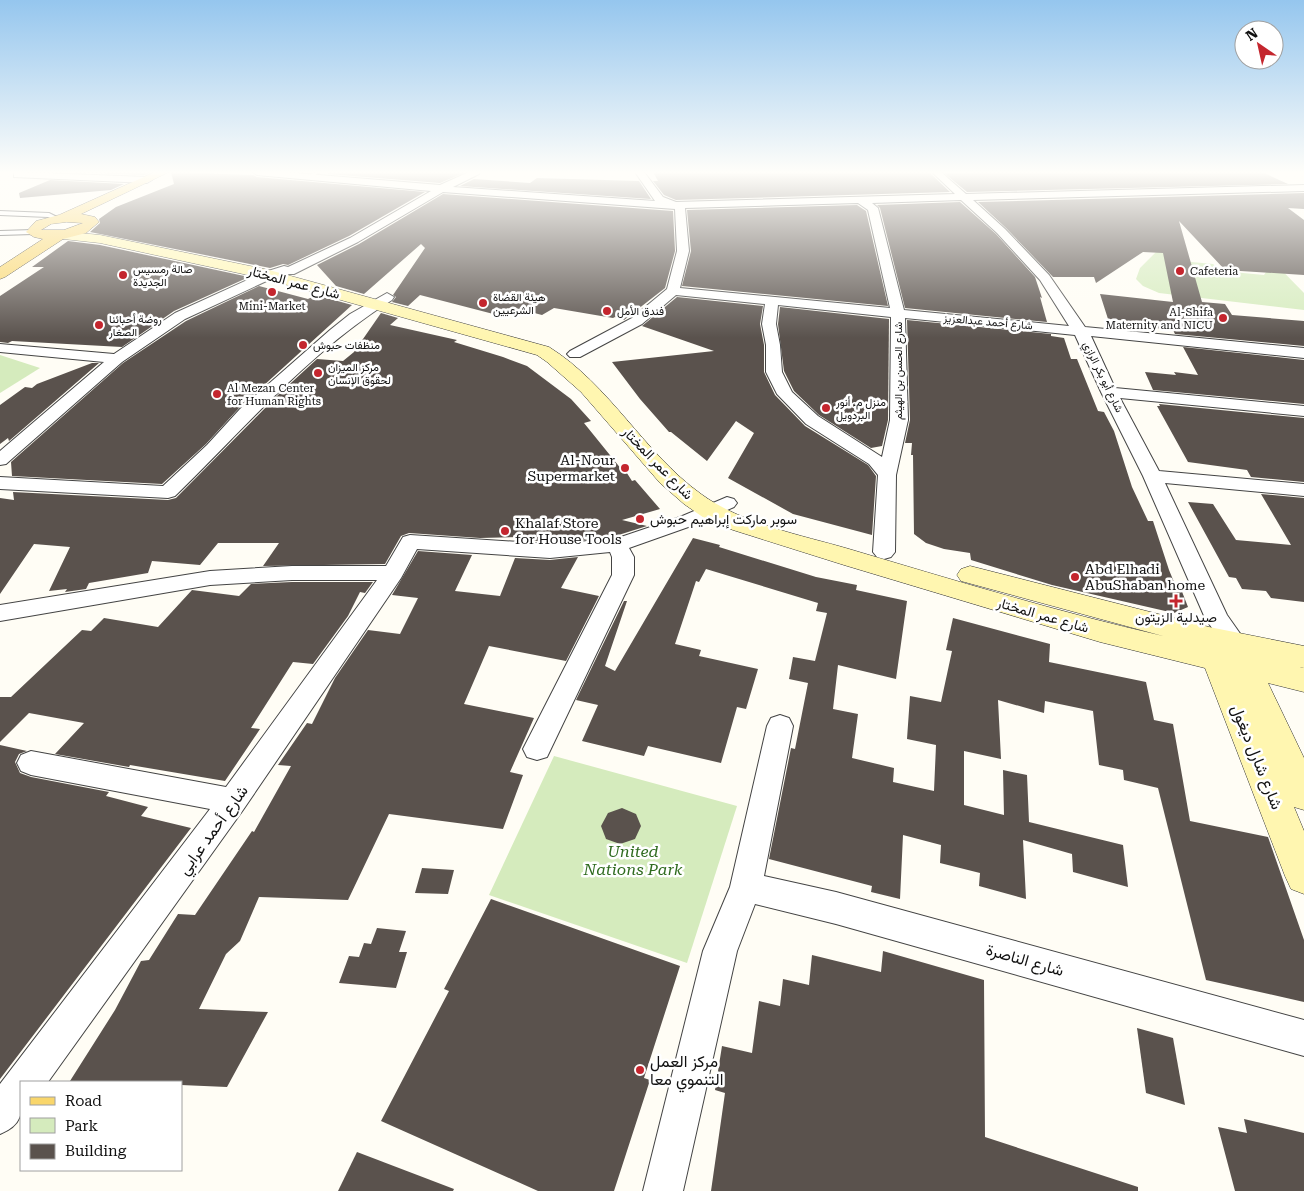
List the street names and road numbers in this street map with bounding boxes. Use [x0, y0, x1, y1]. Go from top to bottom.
street label: شارع عمر المختار [244, 262, 342, 305]
street label: شارع أحمد عبدالعزيز [942, 312, 1033, 333]
street label: شارع الحسن بن الهيثم [892, 322, 906, 420]
street label: شارع أبو بكر الرازي [1077, 339, 1126, 416]
street label: شارع عمر المختار [617, 423, 697, 505]
street label: شارع عمر المختار [994, 594, 1091, 639]
street label: شارع شارل ديغول [1225, 702, 1287, 813]
street label: شارع أحمد عرابي [174, 781, 255, 881]
street label: شارع الناصرة [983, 940, 1066, 982]

